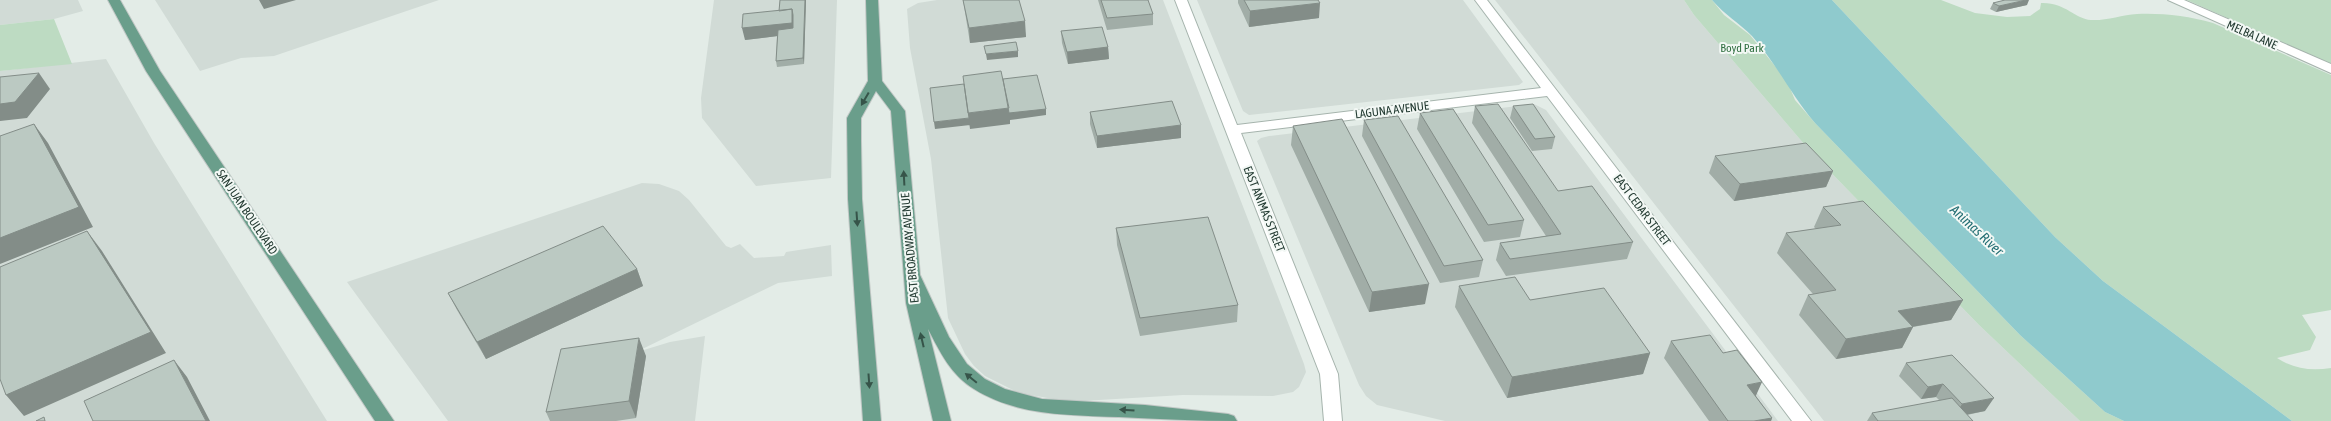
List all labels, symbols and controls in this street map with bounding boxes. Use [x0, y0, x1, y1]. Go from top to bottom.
street label: MELBA LANE [2225, 18, 2279, 52]
park label: Boyd Park [1720, 41, 1764, 55]
one-way arrow [860, 93, 869, 106]
street label: LAGUNA AVENUE [1354, 99, 1430, 121]
street label: EAST ANIMAS STREET [1240, 164, 1288, 255]
street label: SAN JUAN BOULEVARD [214, 167, 281, 257]
one-way arrow [899, 170, 907, 186]
street label: EAST CEDAR STREET [1611, 172, 1674, 249]
street label: EAST BROADWAY AVENUE [898, 192, 922, 304]
water label: Animas River [1946, 201, 2007, 259]
one-way arrow [853, 211, 861, 227]
one-way arrow [918, 332, 926, 347]
one-way arrow [965, 372, 978, 383]
one-way arrow [865, 373, 873, 389]
one-way arrow [1119, 406, 1135, 414]

